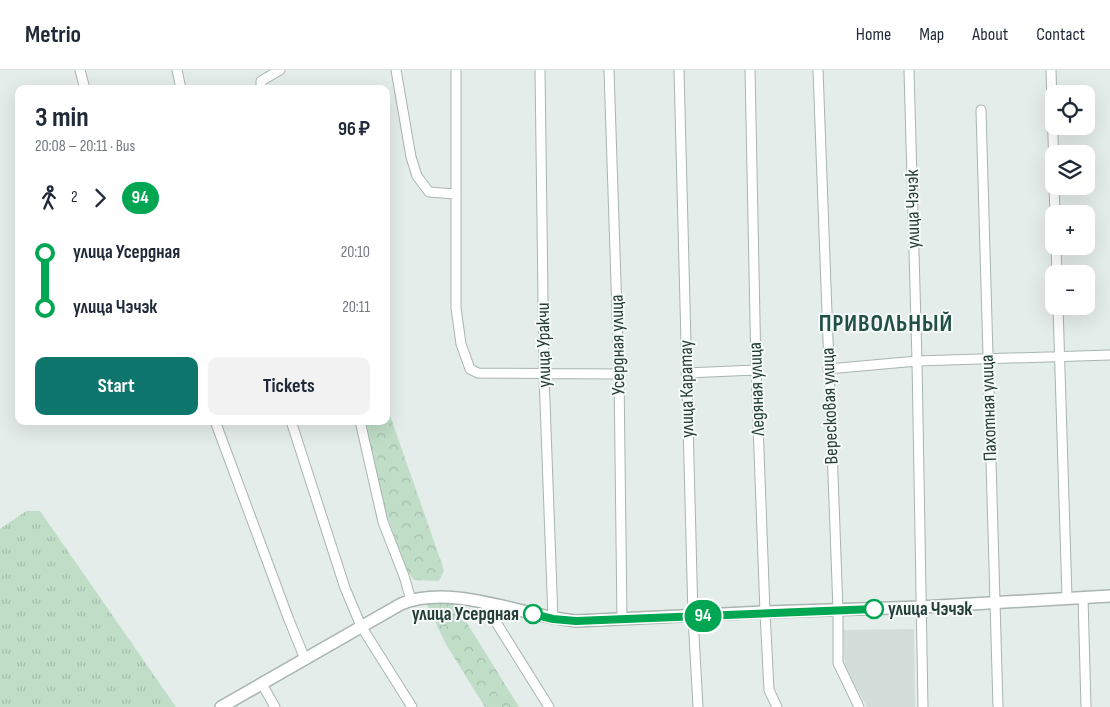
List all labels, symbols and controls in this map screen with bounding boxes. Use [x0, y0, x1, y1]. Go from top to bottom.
text: Metrio [25, 20, 81, 49]
text: Home [856, 24, 891, 45]
text: Map [919, 24, 944, 45]
text: About [972, 24, 1008, 45]
text: Contact [1036, 24, 1085, 45]
map controls [1045, 85, 1095, 315]
button: locate [1045, 85, 1095, 135]
text: 3 min [35, 101, 89, 134]
text: 96 ₽ [338, 118, 370, 141]
text: 20:08 – 20:11 · Bus [35, 137, 135, 156]
button: layers [1045, 145, 1095, 195]
street label: улица Чэчэк [901, 168, 925, 249]
icon: walk [35, 184, 63, 212]
icon: forward [86, 184, 114, 212]
text: 94 [132, 187, 149, 208]
text: 2 [71, 188, 78, 207]
button: + [1045, 205, 1095, 255]
text: улица Усердная [73, 241, 180, 264]
text: 20:10 [341, 243, 370, 262]
button: − [1045, 265, 1095, 315]
street label: Усердная улица [606, 294, 630, 396]
text: улица Чэчэк [73, 296, 157, 319]
text: 20:11 [342, 298, 370, 317]
street label: улица Уракчи [532, 302, 556, 388]
district label: ПРИВОЛЬНЫЙ [819, 309, 953, 338]
street label: улица Каратау [675, 339, 699, 438]
street label: Ледяная улица [744, 342, 770, 437]
street label: Вересковая улица [816, 347, 844, 465]
street label: Пахотная улица [976, 354, 1002, 462]
button: Start [35, 357, 198, 415]
button: Tickets [208, 357, 370, 415]
place label: улица Чэчэк [888, 598, 972, 621]
marker: улица Чэчэк [864, 599, 884, 619]
line badge: 94 [680, 600, 726, 632]
place label: улица Усердная [412, 603, 519, 626]
marker: улица Усердная [523, 604, 543, 624]
text: 94 [695, 605, 711, 626]

